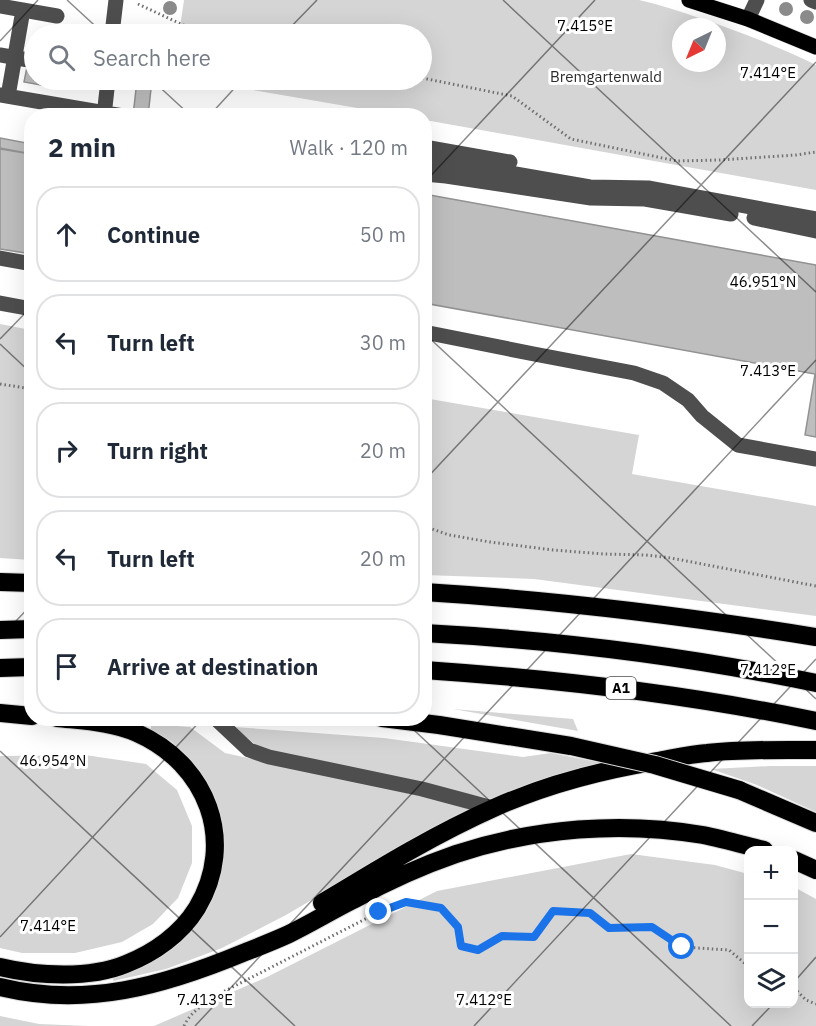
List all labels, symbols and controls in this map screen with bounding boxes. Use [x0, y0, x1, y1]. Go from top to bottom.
text: 7.415°E [557, 16, 613, 35]
north arrow [672, 18, 726, 72]
search box [24, 24, 432, 90]
icon: search [45, 41, 78, 74]
text: Search here [93, 43, 211, 72]
text: 7.414°E [740, 63, 796, 82]
park label: Bremgartenwald [550, 67, 662, 86]
text: 2 min [48, 130, 116, 164]
text: Walk · 120 m [290, 134, 408, 161]
icon: ahead [50, 218, 83, 251]
text: Continue [107, 220, 200, 249]
text: 50 m [360, 221, 406, 248]
text: 46.951°N [730, 272, 796, 291]
icon: left [50, 326, 83, 359]
text: Turn left [107, 328, 195, 357]
text: 30 m [360, 329, 406, 356]
text: 7.413°E [740, 361, 796, 380]
icon: right [50, 434, 83, 467]
text: Turn right [107, 436, 208, 465]
text: 20 m [360, 437, 406, 464]
icon: left [50, 542, 83, 575]
text: Turn left [107, 544, 195, 573]
text: 20 m [360, 545, 406, 572]
icon: arrive [50, 650, 83, 683]
text: Arrive at destination [107, 652, 318, 681]
text: 7.412°E [740, 660, 796, 679]
road number: A1 [606, 677, 636, 699]
text: 46.954°N [20, 751, 86, 770]
map controls [744, 846, 798, 1008]
button: + [744, 846, 798, 900]
route end [365, 898, 391, 924]
button: − [744, 900, 798, 954]
text: 7.414°E [20, 916, 76, 935]
route start [668, 933, 694, 959]
button: layers [744, 954, 798, 1008]
text: 7.413°E [177, 990, 233, 1009]
text: 7.412°E [456, 990, 512, 1009]

